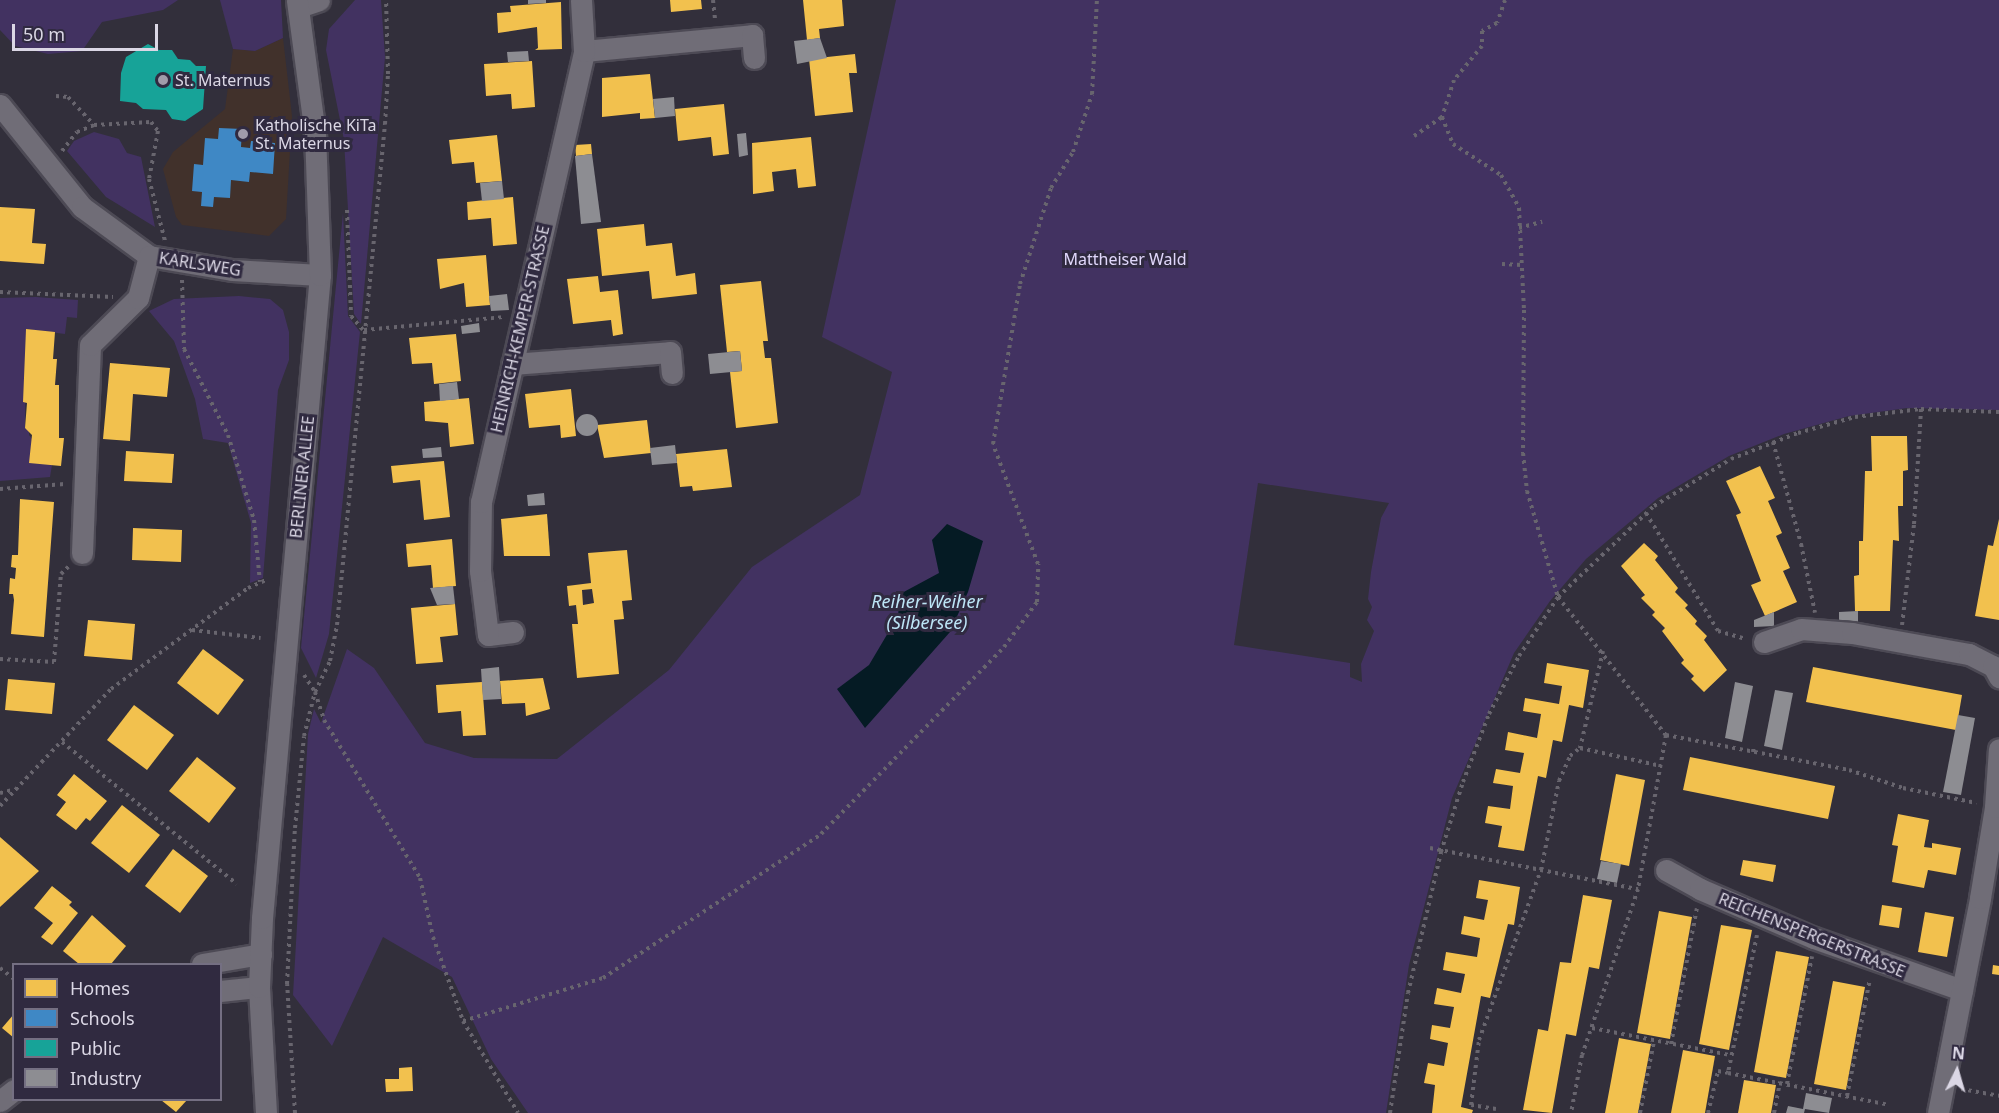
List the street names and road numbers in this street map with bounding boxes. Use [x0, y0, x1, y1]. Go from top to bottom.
street label: HEINRICH-KEMPER-STRASSE [487, 223, 553, 435]
street label: KARLSWEG [158, 248, 242, 280]
street label: BERLINER ALLEE [286, 415, 318, 539]
street label: REICHENSPERGERSTRASSE [1716, 889, 1908, 981]

